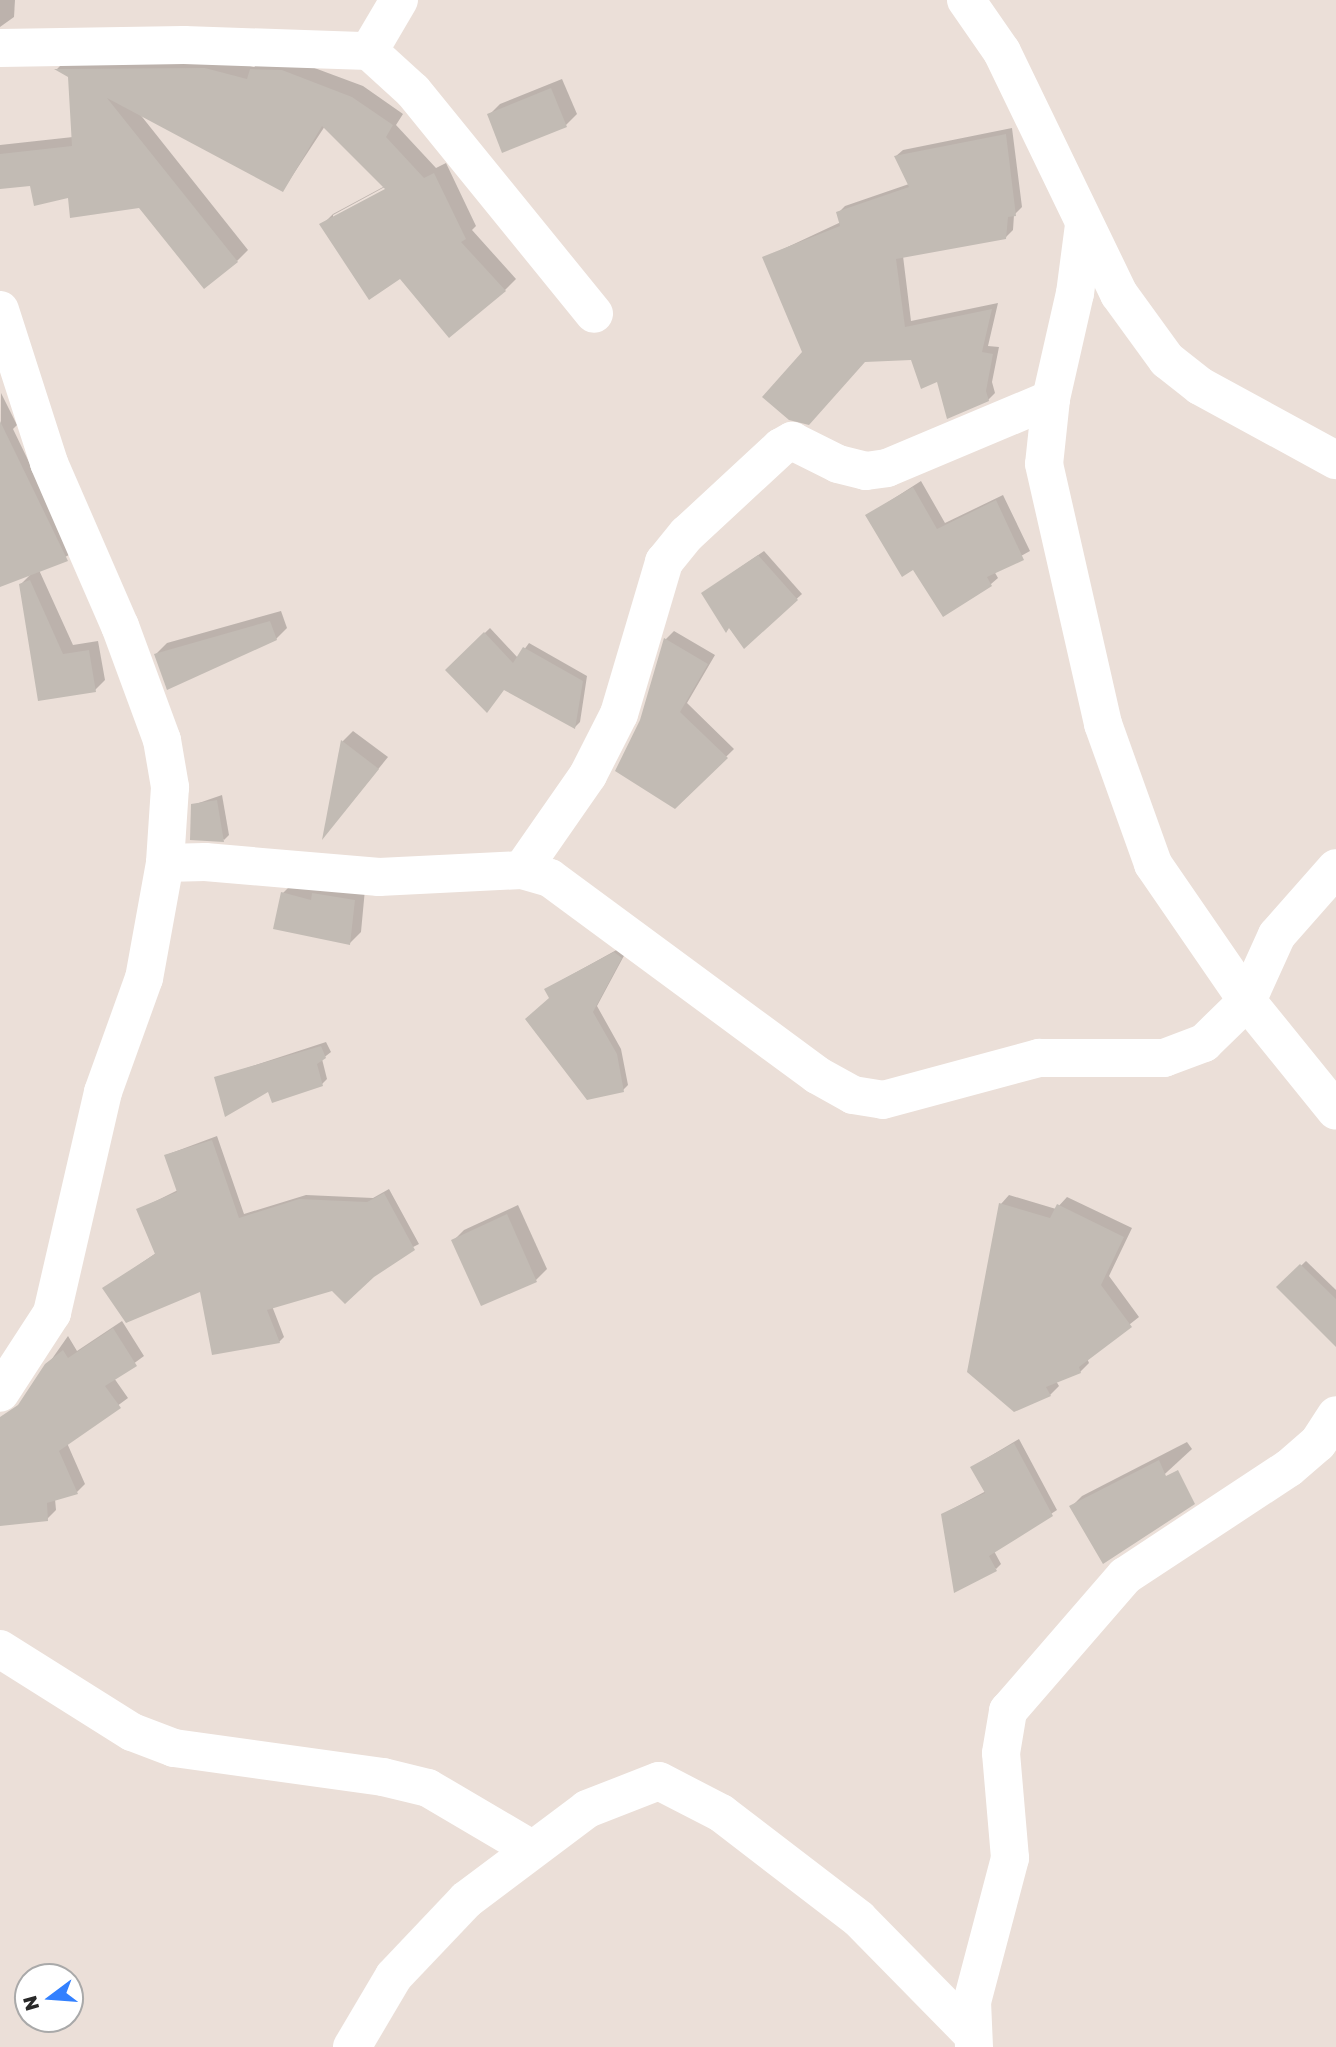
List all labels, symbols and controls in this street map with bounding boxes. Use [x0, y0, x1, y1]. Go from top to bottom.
north arrow [14, 1963, 84, 2033]
text: N [17, 1993, 43, 2013]

